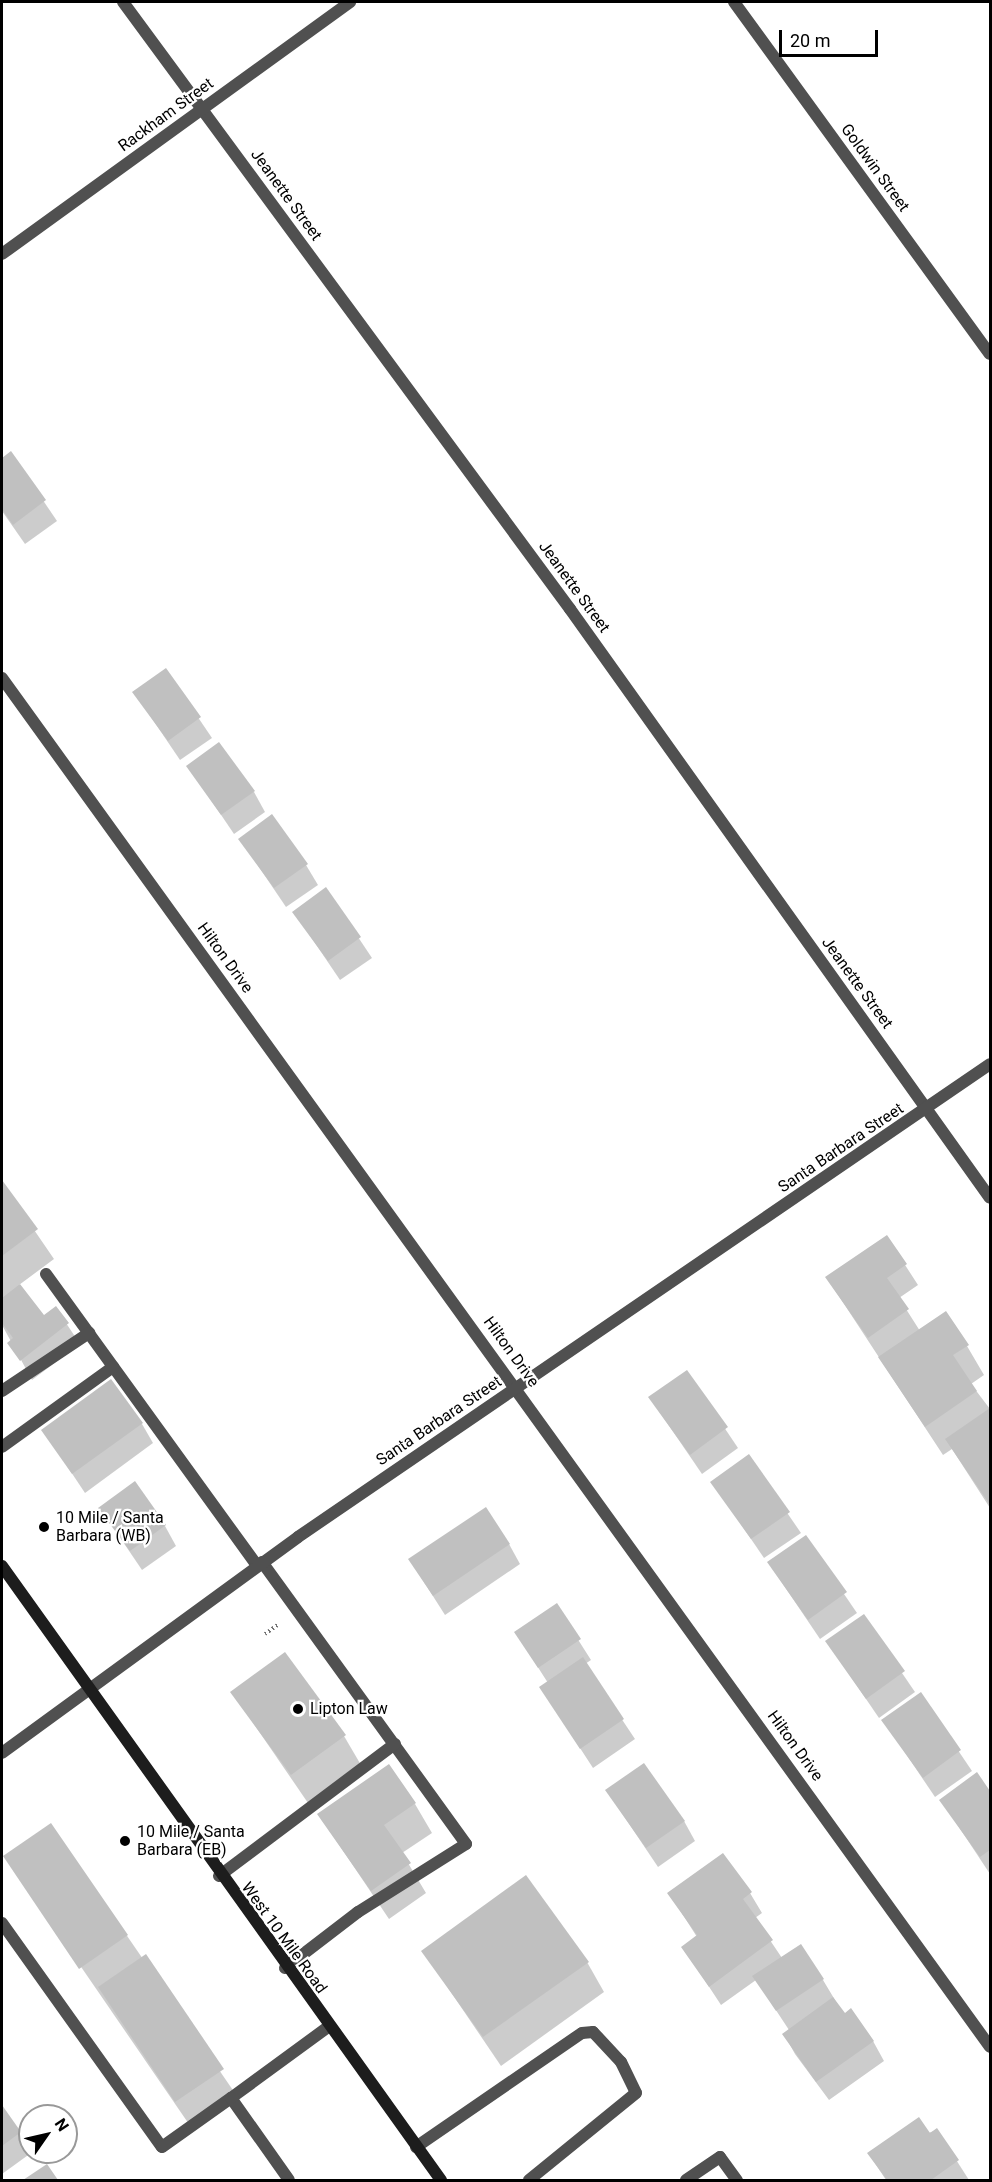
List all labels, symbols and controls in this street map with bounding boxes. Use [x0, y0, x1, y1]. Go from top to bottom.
scale bar [782, 18, 881, 56]
text: 20 m [790, 30, 830, 51]
street label: Rackham Street [115, 74, 217, 156]
street label: Goldwin Street [837, 120, 913, 216]
street label: Jeanette Street [246, 145, 326, 245]
street label: Jeanette Street [534, 537, 614, 637]
street label: Hilton Drive [193, 919, 257, 997]
street label: Jeanette Street [817, 933, 897, 1033]
street label: Santa Barbara Street [775, 1099, 907, 1197]
street label: Hilton Drive [479, 1313, 543, 1391]
street label: Santa Barbara Street [373, 1372, 505, 1470]
place label: 10 Mile / Santa Barbara (WB) [56, 1508, 164, 1546]
marker: 10 Mile / Santa Barbara (WB) [37, 1520, 51, 1534]
place label: Lipton Law [310, 1699, 388, 1719]
marker: Lipton Law [291, 1702, 305, 1716]
street label: Hilton Drive [763, 1707, 827, 1785]
place label: 10 Mile / Santa Barbara (EB) [137, 1822, 245, 1860]
marker: 10 Mile / Santa Barbara (EB) [118, 1834, 132, 1848]
street label: West 10 Mile Road [237, 1879, 331, 1997]
north arrow [18, 2104, 78, 2164]
text: N [51, 2115, 73, 2135]

